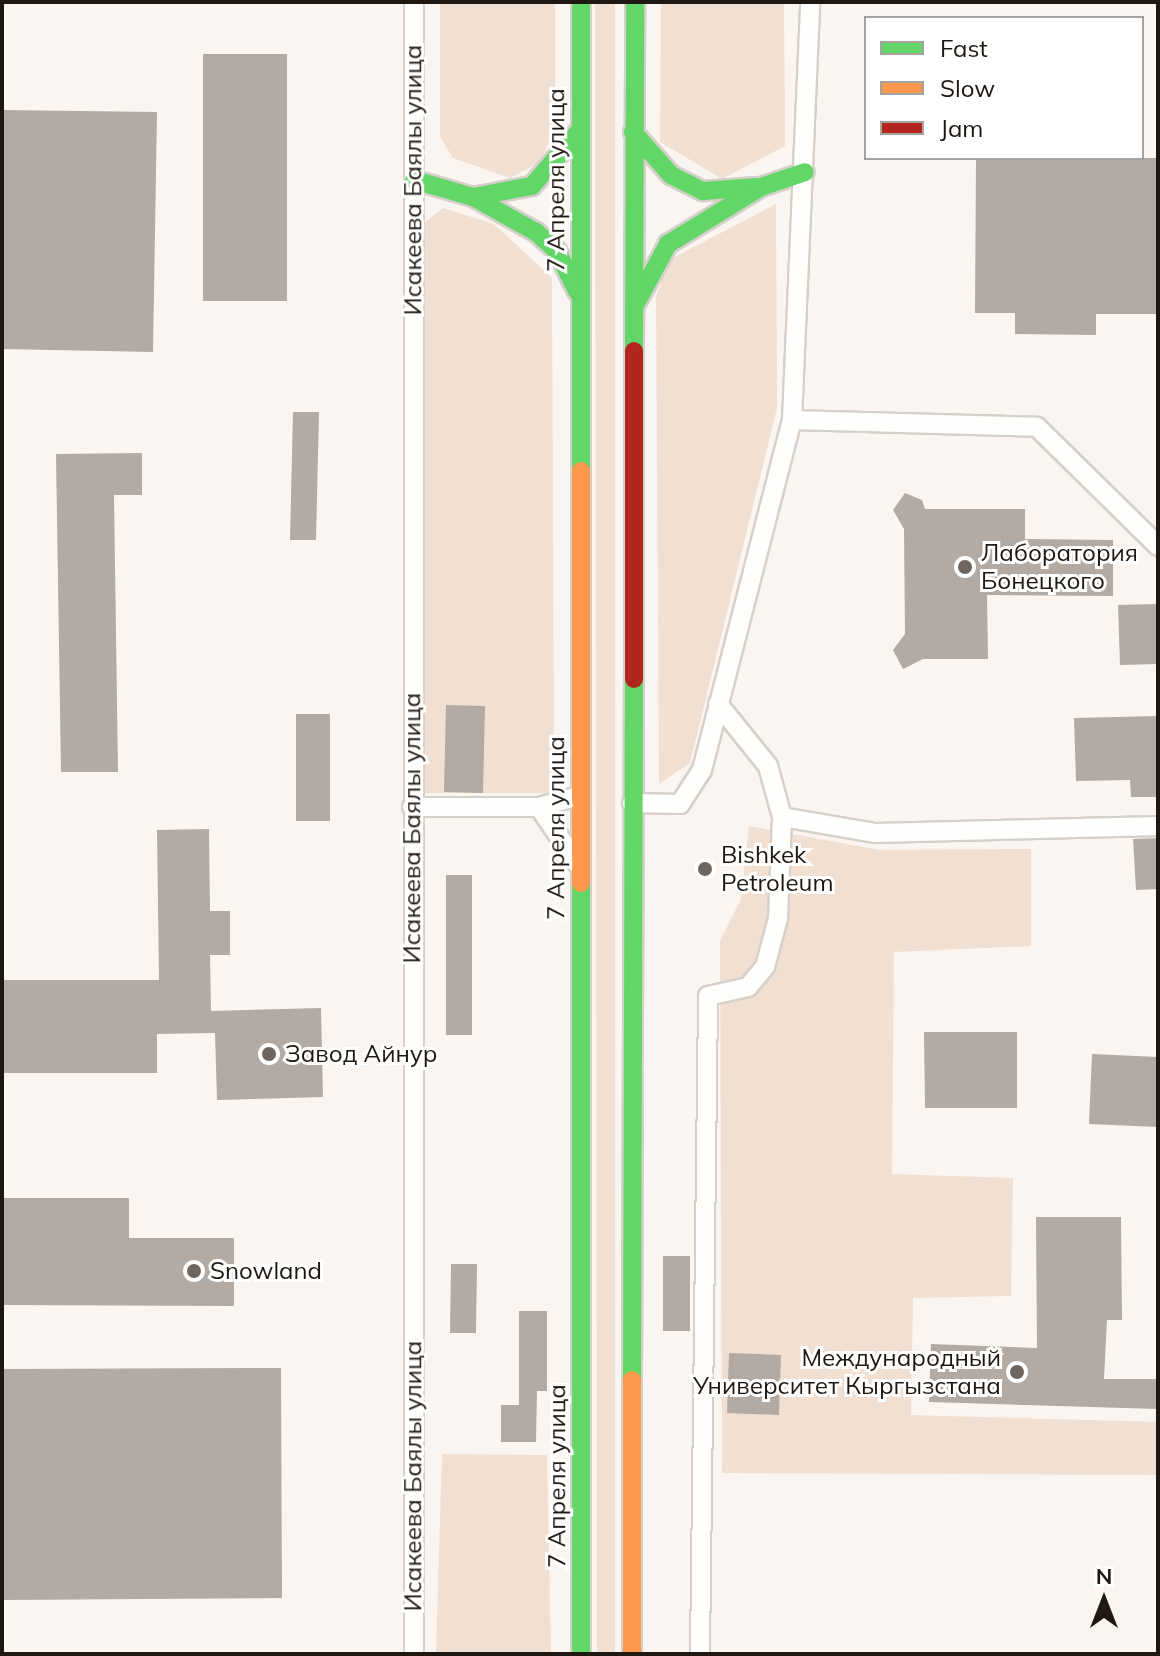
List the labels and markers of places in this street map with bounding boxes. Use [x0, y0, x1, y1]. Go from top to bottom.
place label: Лаборатория Бонецкого [981, 539, 1138, 595]
marker: Лаборатория Бонецкого [956, 558, 974, 576]
place label: Bishkek Petroleum [721, 841, 833, 897]
marker: Bishkek Petroleum [696, 860, 714, 878]
place label: Завод Айнур [285, 1040, 437, 1068]
marker: Завод Айнур [260, 1045, 278, 1063]
place label: Snowland [210, 1257, 322, 1285]
marker: Snowland [185, 1262, 203, 1280]
place label: Международный Университет Кыргызстана [693, 1344, 1001, 1400]
marker: Международный Университет Кыргызстана [1008, 1363, 1026, 1381]

